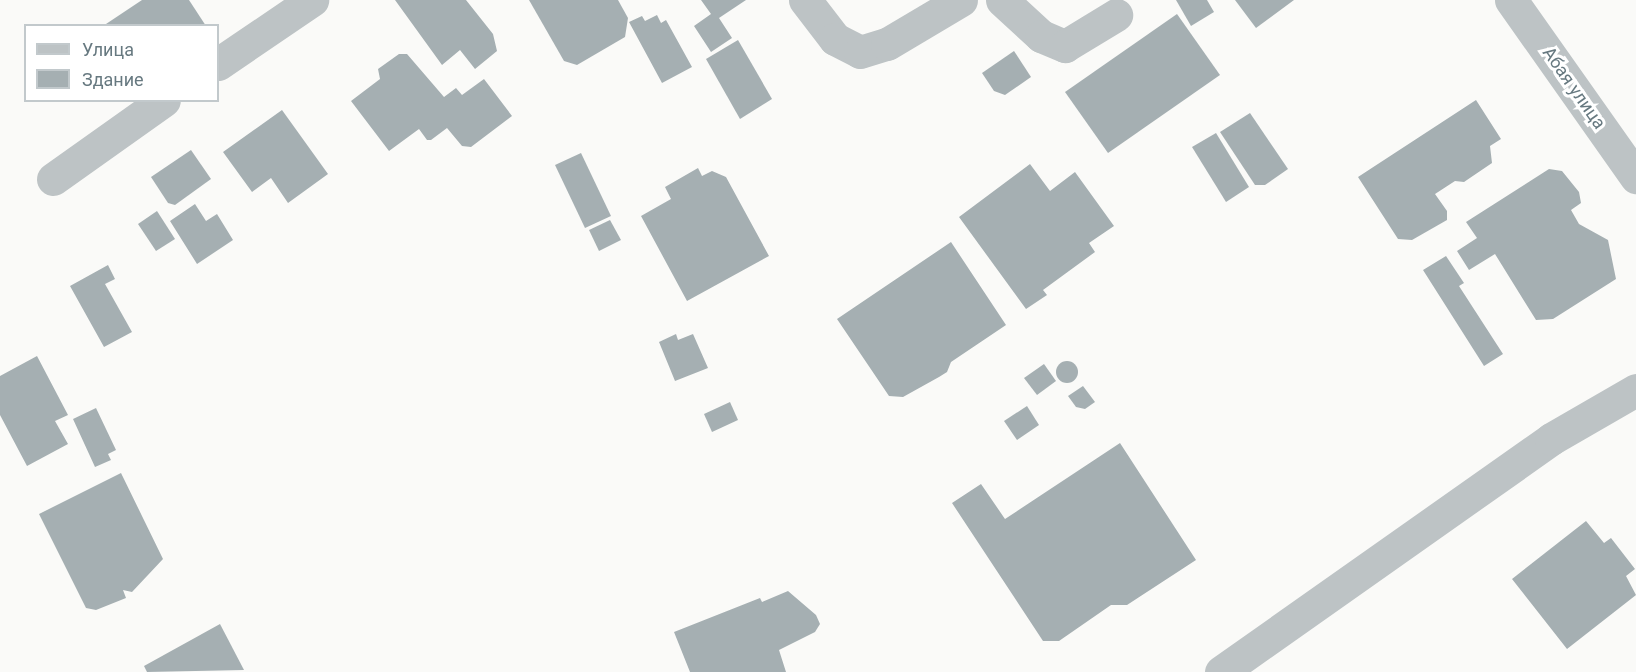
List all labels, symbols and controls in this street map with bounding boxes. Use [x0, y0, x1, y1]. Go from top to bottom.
legend [24, 24, 219, 102]
text: Улица [82, 39, 134, 60]
street label: Абая улица [1538, 43, 1610, 133]
text: Здание [82, 69, 144, 90]

